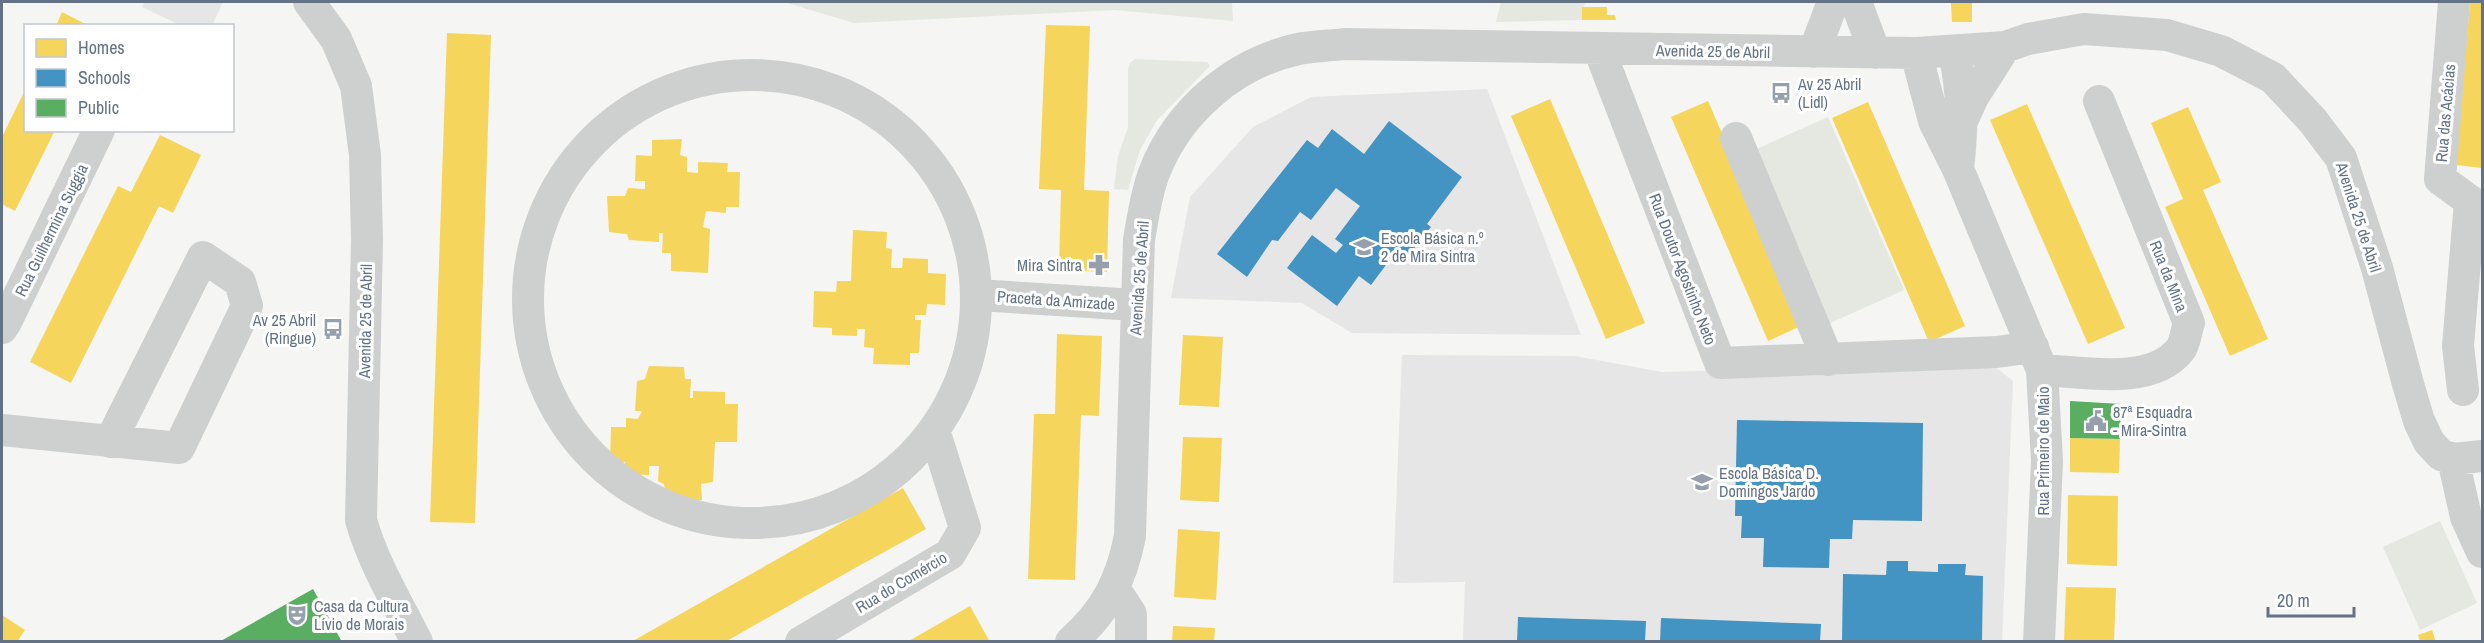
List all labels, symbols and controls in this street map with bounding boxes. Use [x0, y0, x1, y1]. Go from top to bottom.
legend [24, 24, 234, 132]
text: Homes [78, 35, 125, 60]
street label: Avenida 25 de Abril [1655, 39, 1770, 63]
street label: Rua das Acácias [2430, 63, 2460, 163]
text: Schools [78, 65, 131, 90]
place label: Av 25 Abril (Lidl) [1797, 73, 1861, 113]
bus stop icon: Av 25 Abril (Lidl) [1769, 81, 1793, 105]
text: Public [78, 95, 119, 120]
street label: Avenida 25 de Abril [2331, 158, 2387, 275]
street label: Rua Guilhermina Suggia [9, 159, 93, 300]
street label: Rua Doutor Agostinho Neto [1644, 190, 1722, 348]
street label: Avenida 25 de Abril [1124, 220, 1154, 337]
place label: Escola Básica n.º 2 de Mira Sintra [1381, 227, 1484, 267]
school or university icon: Escola Básica n.º 2 de Mira Sintra [1352, 235, 1376, 259]
street label: Rua da Mina [2145, 237, 2194, 316]
pharmacy icon: Mira Sintra [1087, 253, 1111, 277]
place label: Mira Sintra [1017, 254, 1083, 276]
street label: Avenida 25 de Abril [353, 264, 377, 379]
street label: Praceta da Amizade [996, 285, 1116, 315]
place label: Av 25 Abril (Ringue) [252, 309, 316, 349]
bus stop icon: Av 25 Abril (Ringue) [321, 317, 345, 341]
street label: Rua Primeiro de Maio [2032, 386, 2054, 516]
place label: 87ª Esquadra - Mira-Sintra [2113, 401, 2193, 441]
public building icon: 87ª Esquadra - Mira-Sintra [2084, 409, 2108, 433]
place label: Escola Básica D. Domingos Jardo [1719, 462, 1819, 502]
school or university icon: Escola Básica D. Domingos Jardo [1690, 470, 1714, 494]
street label: Rua do Comércio [851, 546, 951, 618]
scale bar [2268, 580, 2354, 618]
text: 20 m [2277, 588, 2310, 613]
place label: Casa da Cultura Lívio de Morais [314, 595, 410, 635]
theatre icon: Casa da Cultura Lívio de Morais [285, 603, 309, 627]

